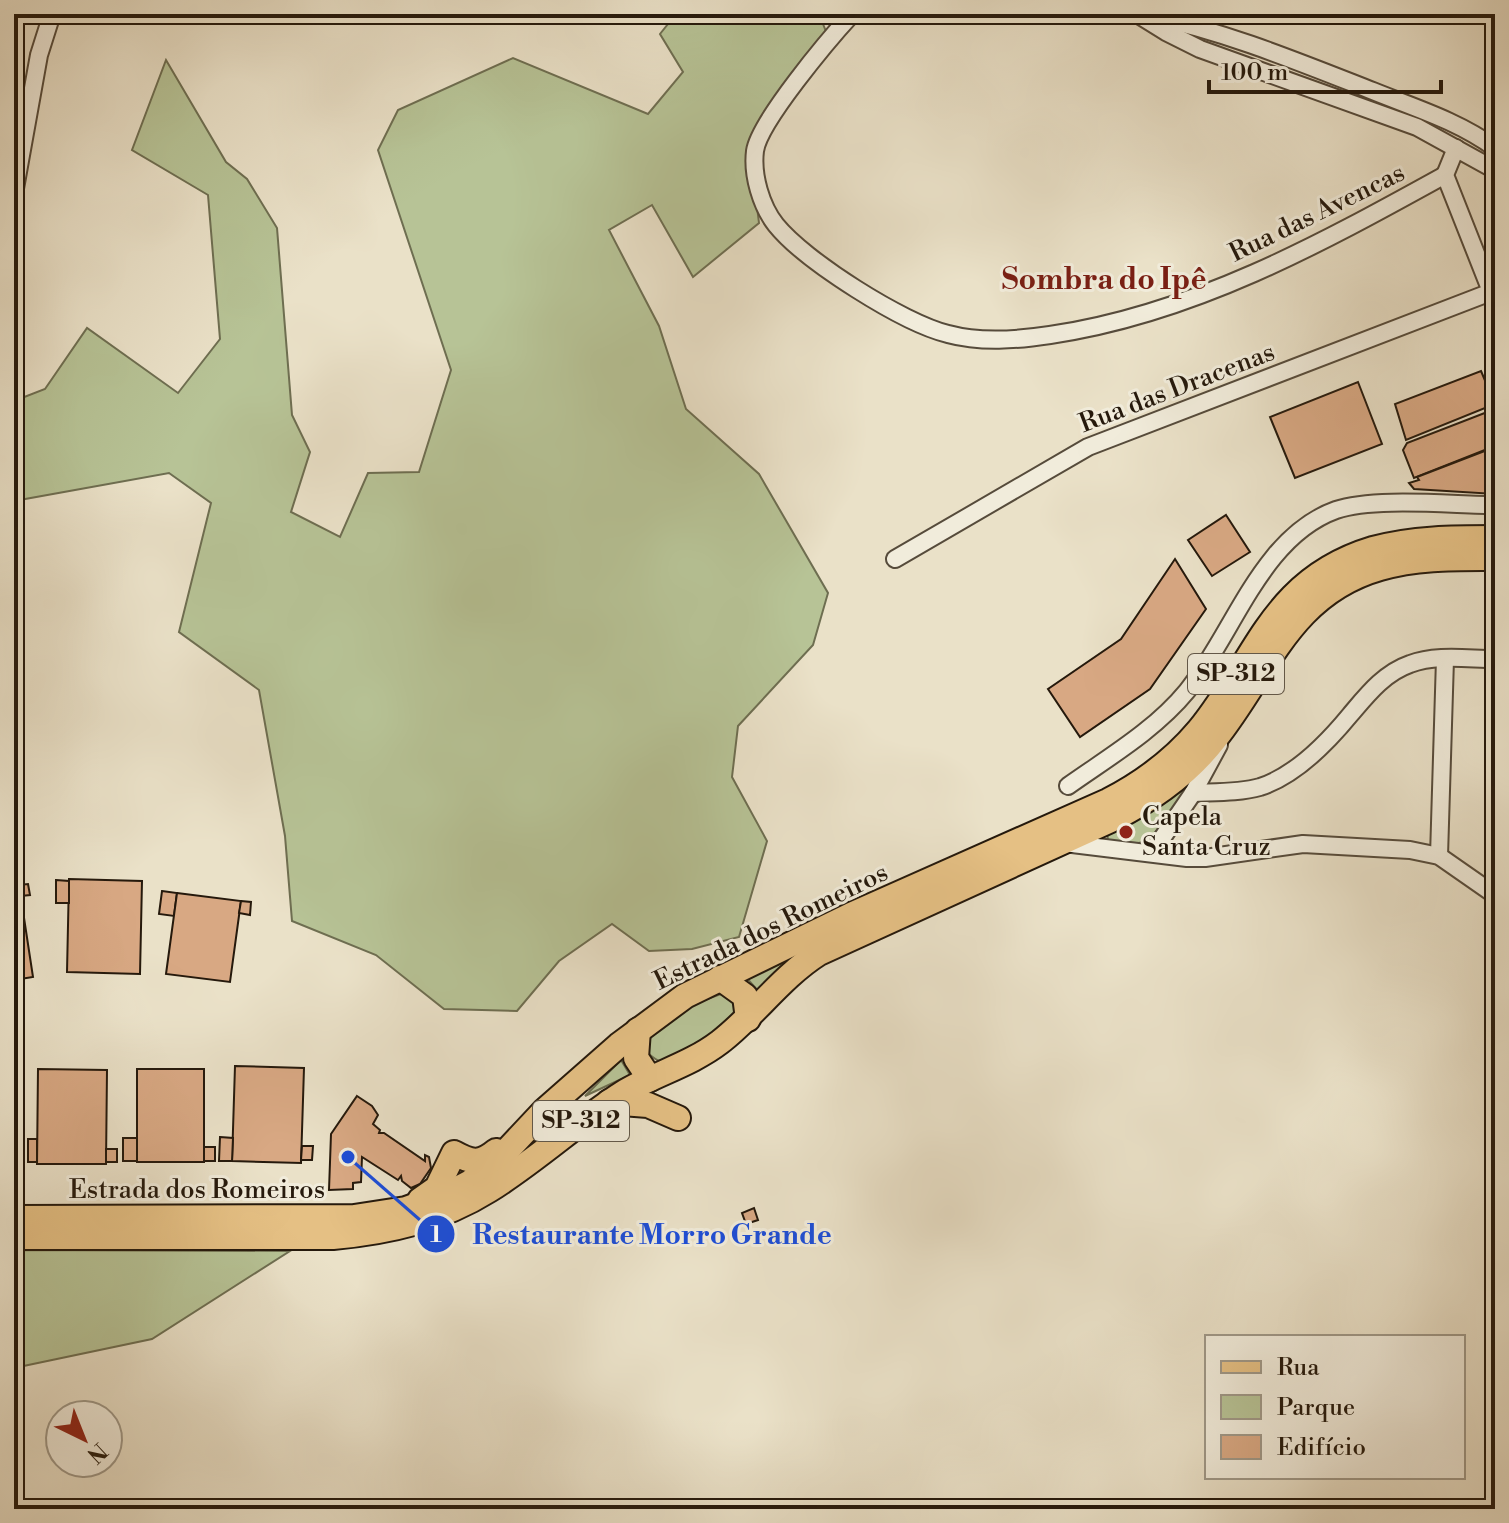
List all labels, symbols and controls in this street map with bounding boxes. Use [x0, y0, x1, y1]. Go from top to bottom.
scale bar [1209, 44, 1441, 94]
text: 100 m [1221, 58, 1288, 88]
street label: Rua das Avencas [1224, 157, 1410, 269]
district label: Sombra do Ipê [1001, 261, 1207, 299]
street label: Rua das Dracenas [1075, 336, 1279, 440]
road number: SP-312 [1188, 654, 1284, 694]
place label: Capela Santa Cruz [1142, 801, 1271, 863]
marker: Capela Santa Cruz [1117, 823, 1135, 841]
street label: Estrada dos Romeiros [649, 856, 893, 998]
road number: SP-312 [533, 1101, 629, 1141]
street label: Estrada dos Romeiros [69, 1174, 325, 1206]
callout: Restaurante Morro Grande [416, 1208, 848, 1260]
text: Restaurante Morro Grande [472, 1218, 832, 1253]
text: 1 [430, 1220, 442, 1250]
legend [1205, 1335, 1465, 1479]
text: Rua [1277, 1353, 1320, 1383]
text: Parque [1277, 1393, 1355, 1423]
north arrow [44, 1399, 124, 1479]
text: Edifício [1277, 1433, 1366, 1463]
text: N [81, 1437, 112, 1469]

